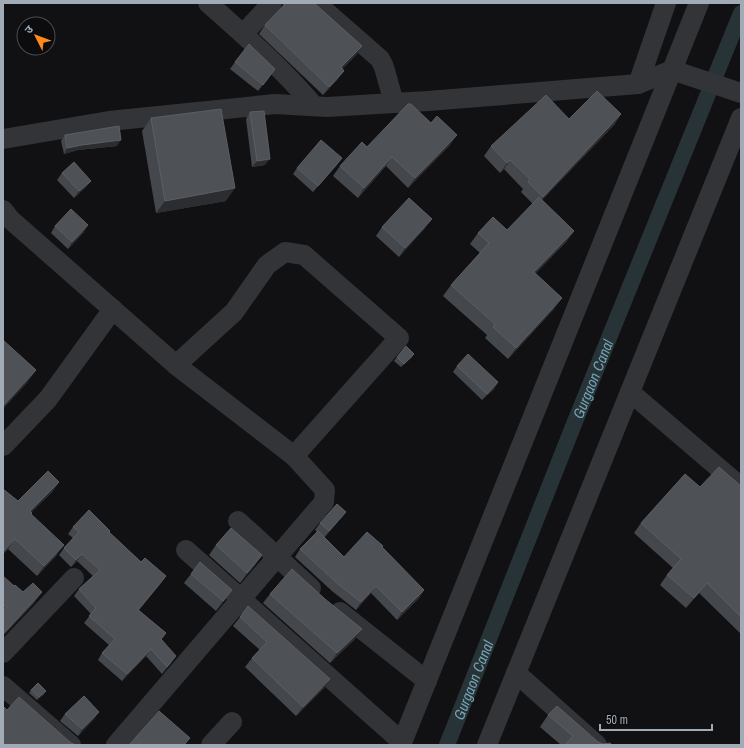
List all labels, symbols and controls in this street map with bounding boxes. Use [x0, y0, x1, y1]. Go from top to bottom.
north arrow [16, 16, 56, 56]
text: उ [21, 22, 36, 36]
water label: Gurgaon Canal [567, 336, 618, 421]
water label: Gurgaon Canal [448, 637, 498, 723]
scale bar [600, 706, 712, 732]
text: 50 m [606, 712, 628, 728]

